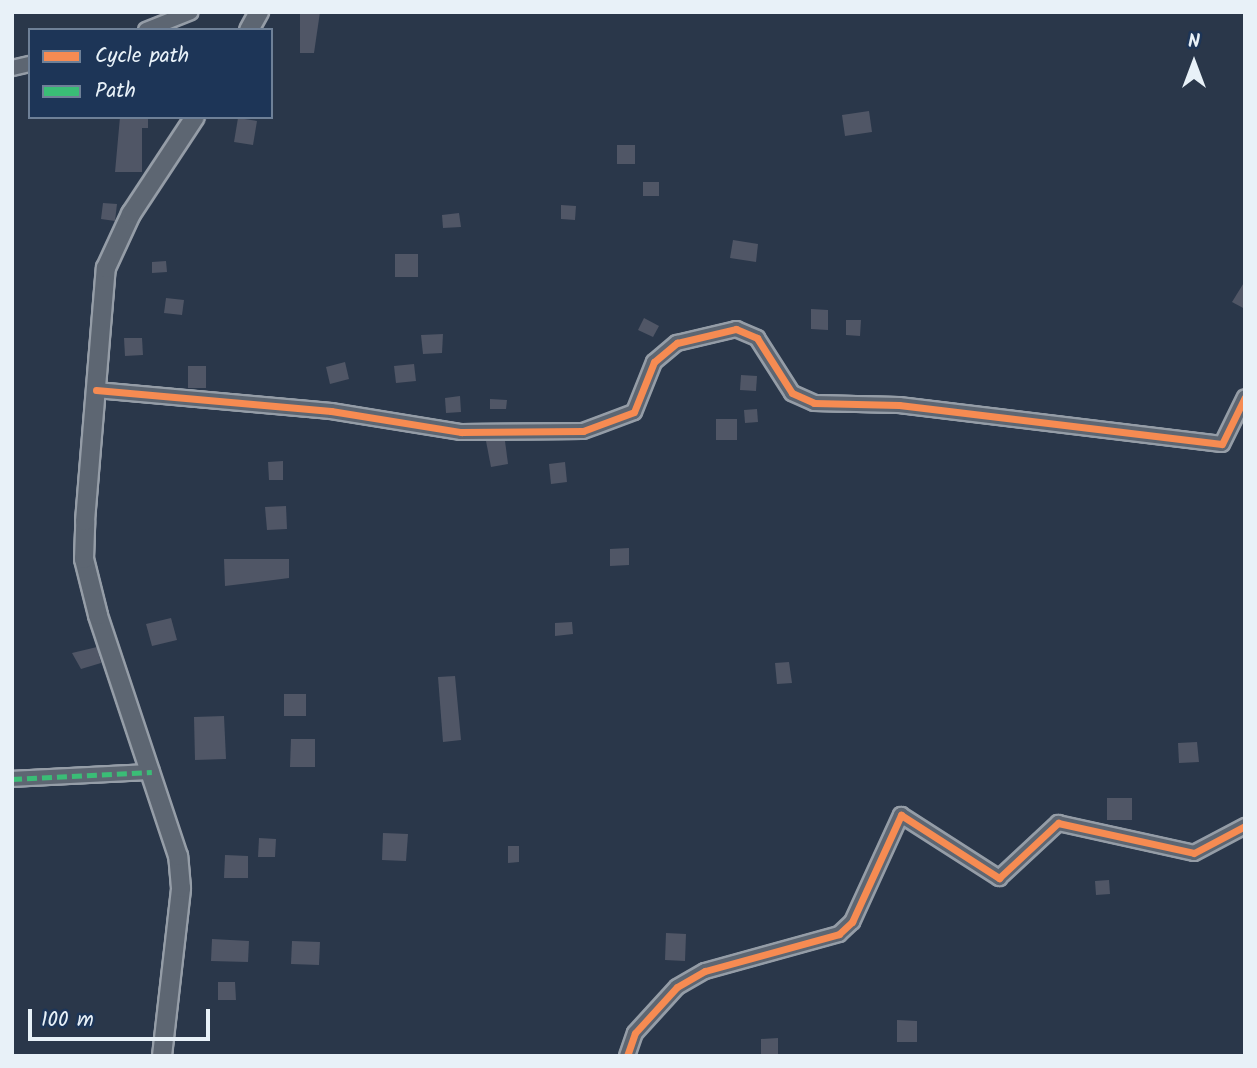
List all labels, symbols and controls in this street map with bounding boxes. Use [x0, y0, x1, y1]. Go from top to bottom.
text: N [1188, 27, 1200, 57]
legend [28, 28, 273, 119]
north arrow [1159, 28, 1229, 98]
text: Cycle path [95, 40, 189, 73]
text: Path [95, 75, 136, 108]
scale bar [32, 995, 214, 1038]
text: 100 m [41, 1004, 94, 1037]

